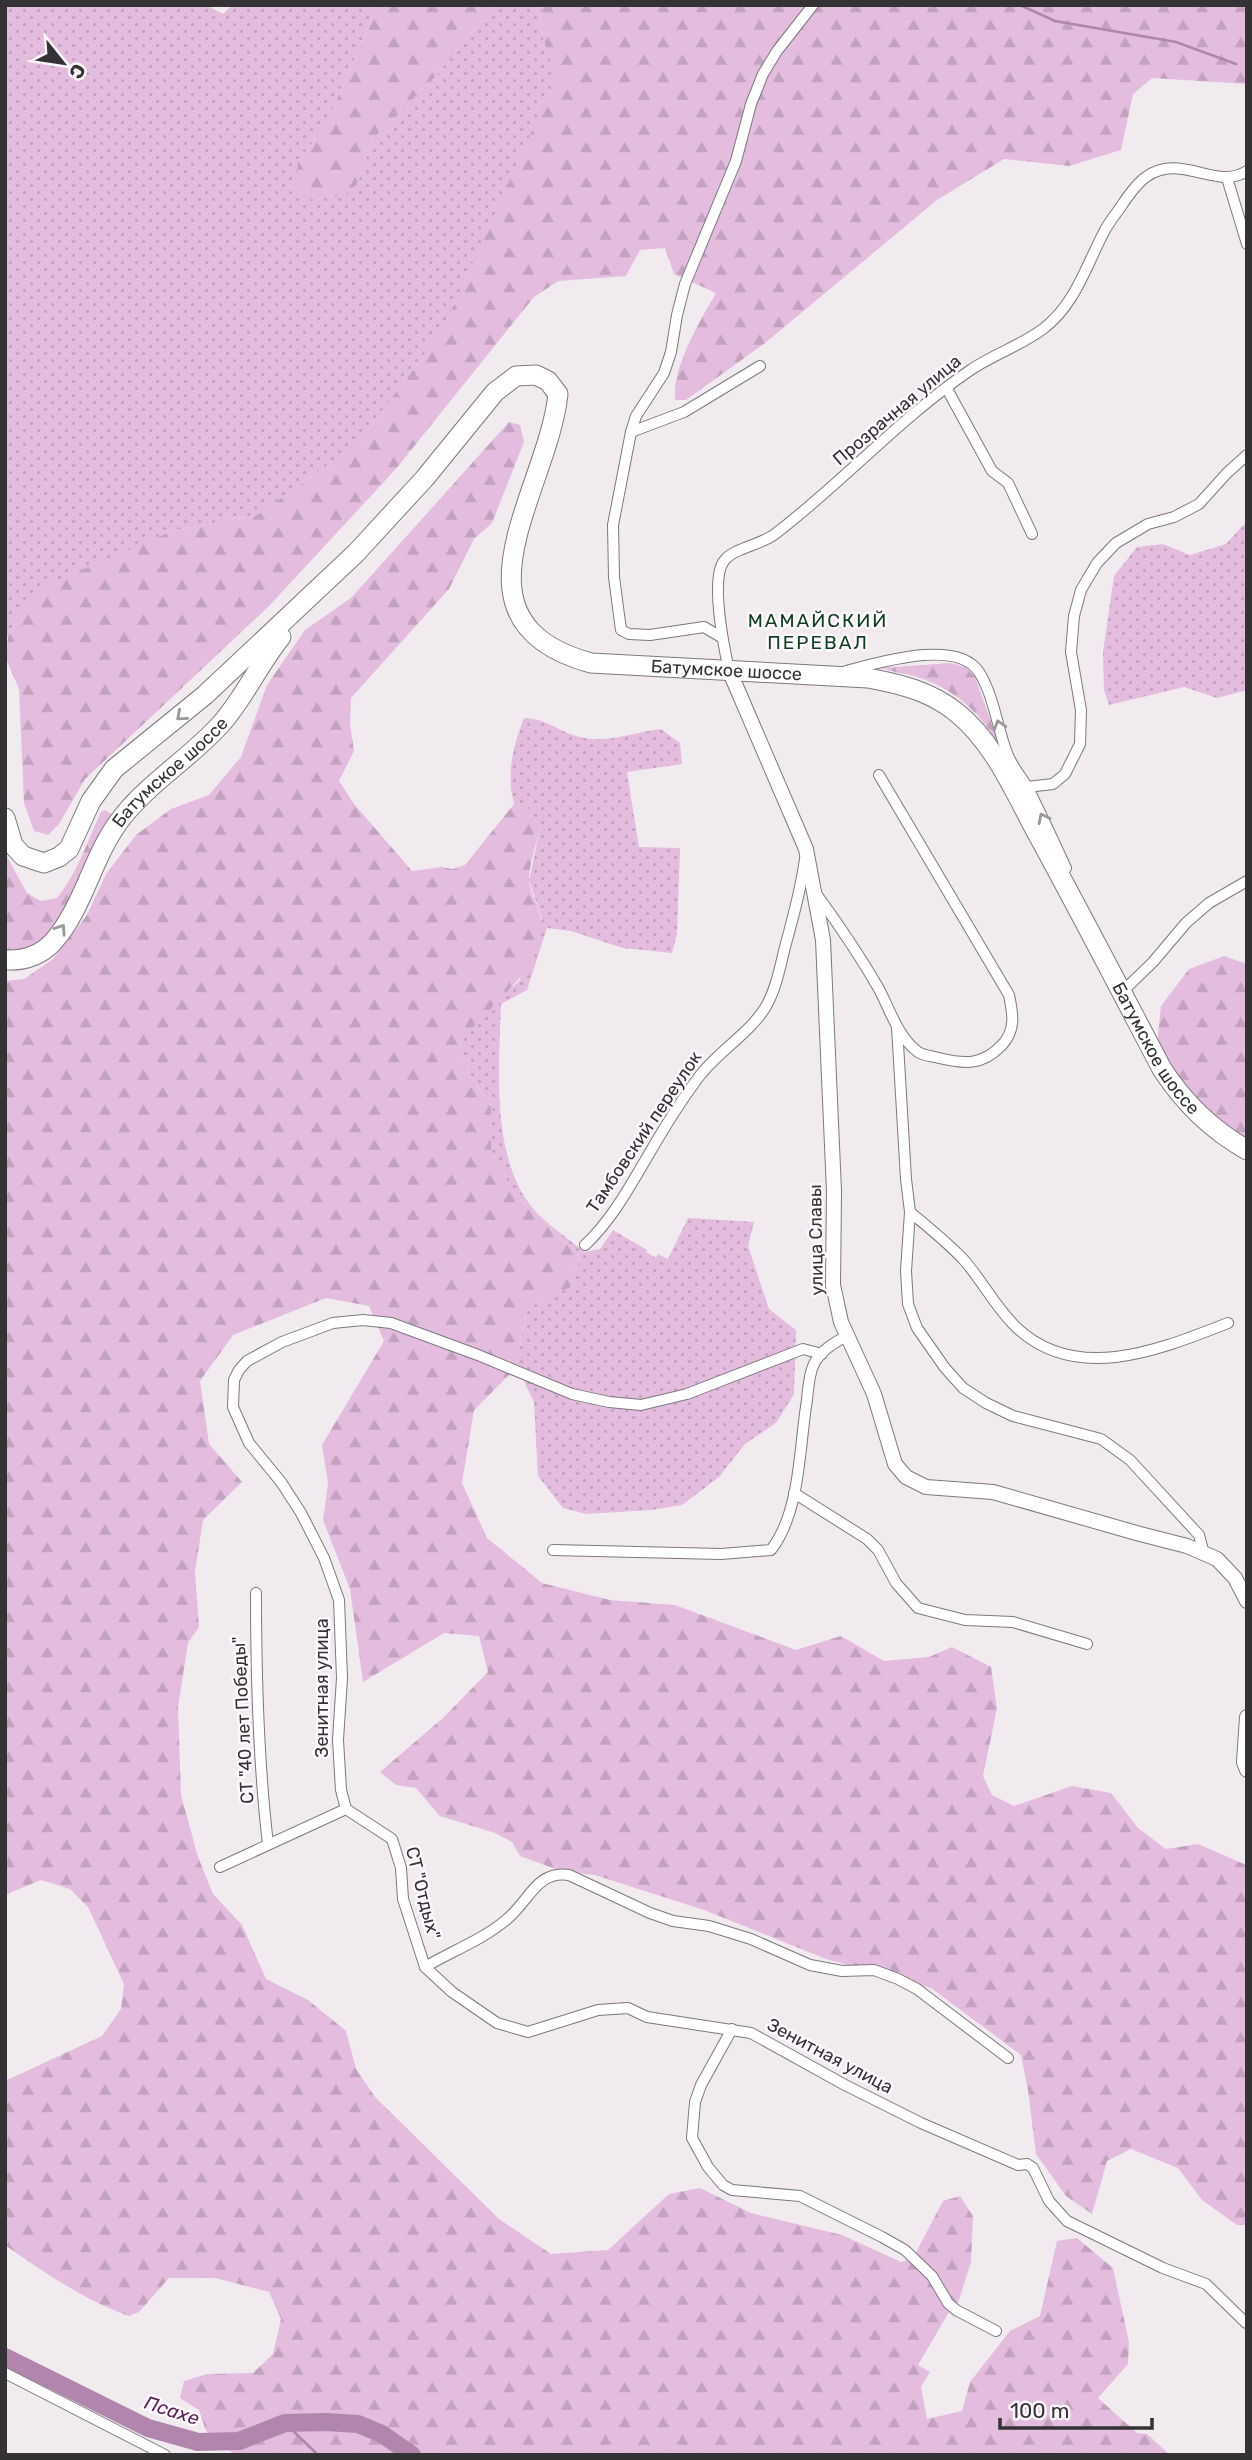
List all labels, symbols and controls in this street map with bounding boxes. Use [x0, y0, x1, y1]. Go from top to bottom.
north arrow [28, 28, 98, 98]
text: С [64, 60, 91, 83]
street label: Прозрачная улица [828, 350, 966, 470]
district label: МАМАЙСКИЙ ПЕРЕВАЛ [748, 609, 888, 654]
street label: Батумское шоссе [650, 655, 803, 685]
one-way arrow [176, 708, 189, 720]
street label: Батумское шоссе [107, 713, 233, 832]
one-way arrow [992, 720, 1007, 732]
one-way arrow [1037, 813, 1051, 825]
one-way arrow [53, 924, 65, 937]
street label: Батумское шоссе [1107, 978, 1204, 1119]
street label: Тамбовский переулок [582, 1047, 707, 1217]
street label: улица Славы [804, 1184, 828, 1296]
street label: Зенитная улица [311, 1618, 333, 1758]
street label: СТ "40 лет Победы" [228, 1636, 258, 1804]
street label: СТ "Отдых" [401, 1844, 445, 1942]
street label: Зенитная улица [763, 2014, 897, 2098]
scale bar [1000, 2386, 1152, 2430]
water label: Псахе [142, 2391, 202, 2430]
text: 100 m [1010, 2398, 1069, 2423]

